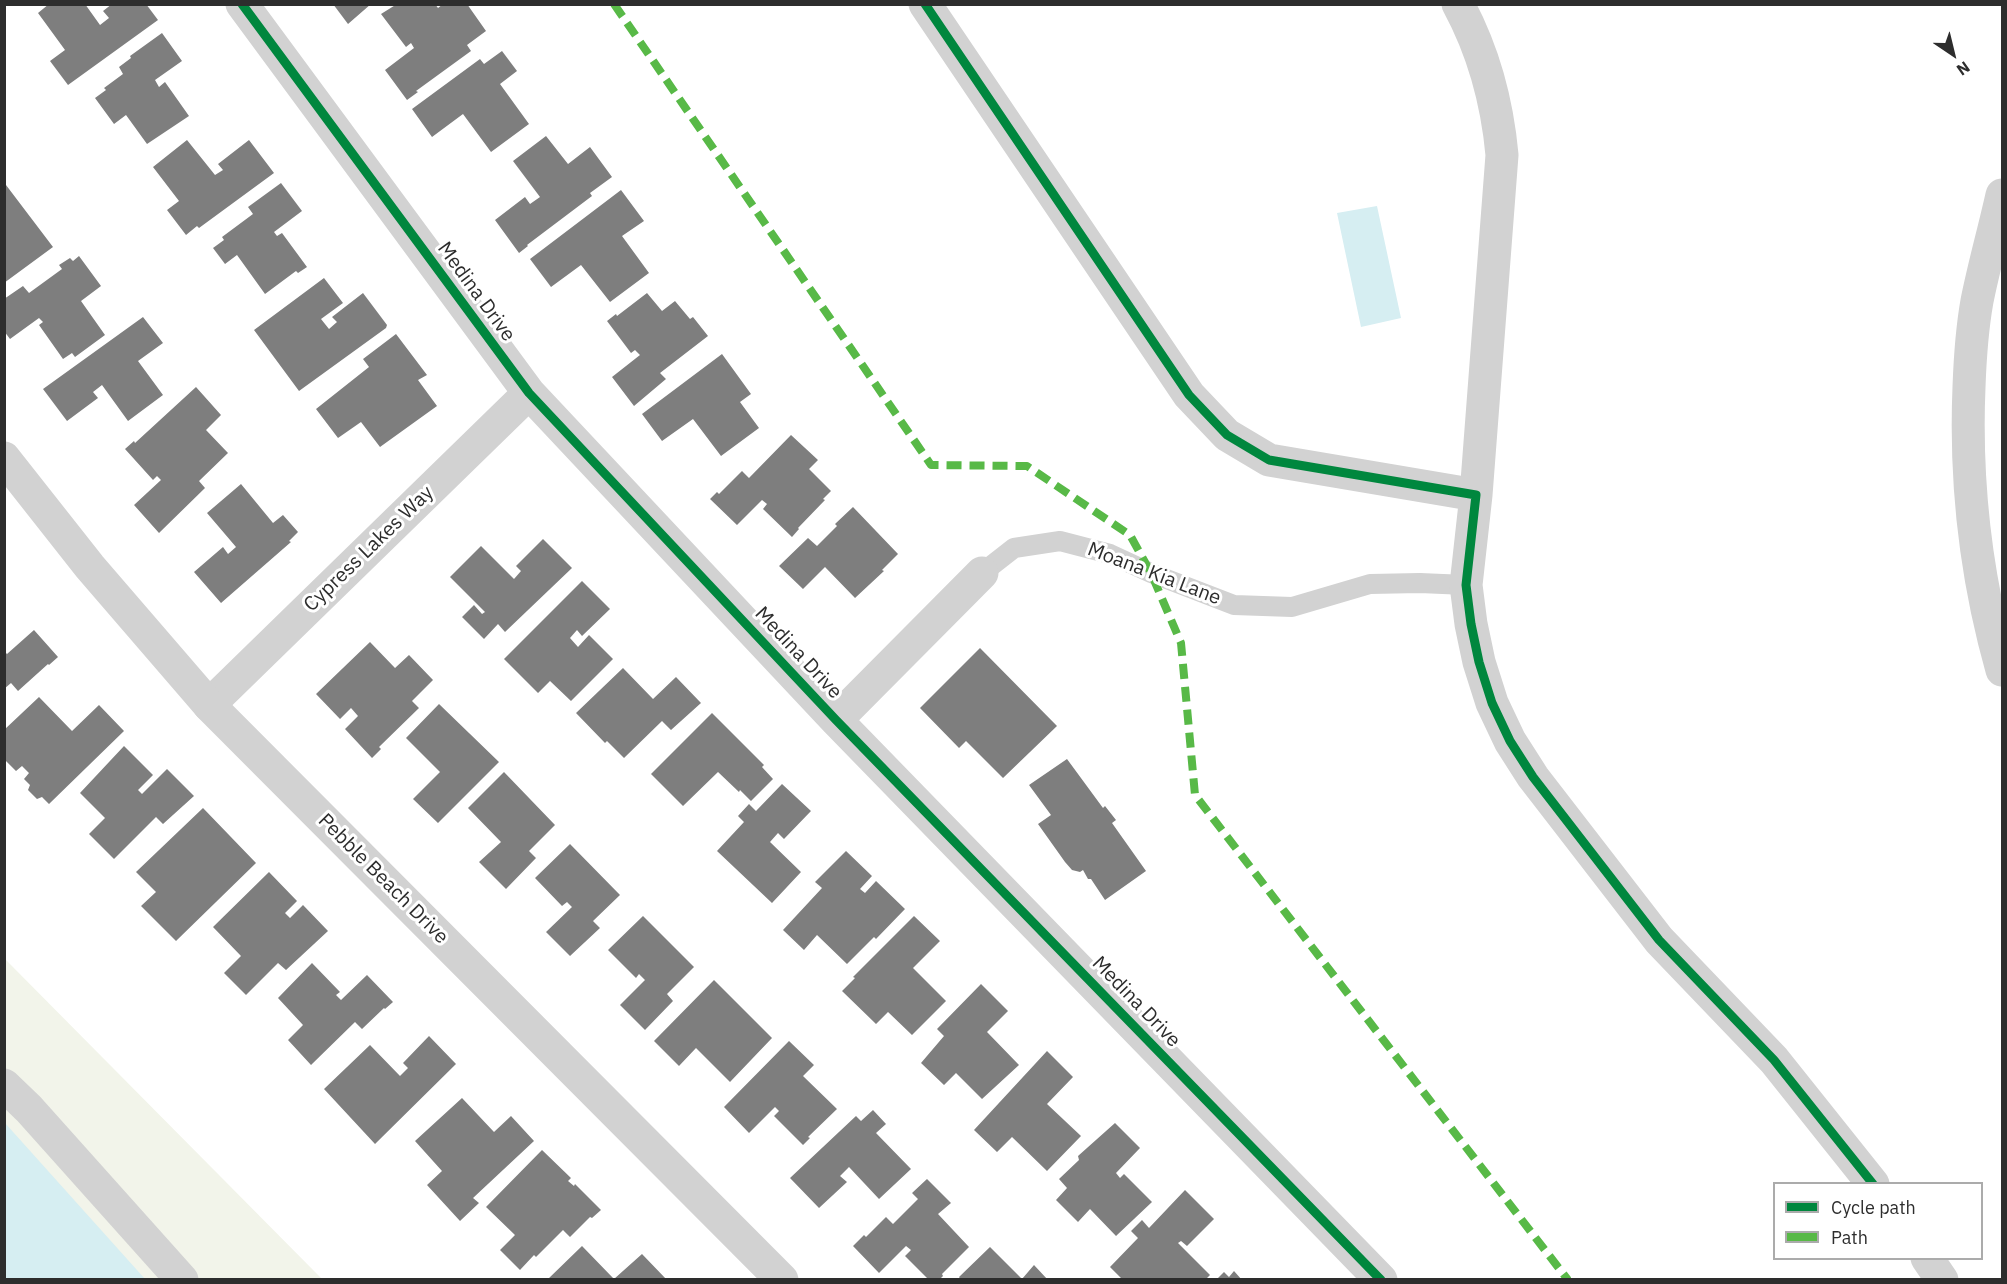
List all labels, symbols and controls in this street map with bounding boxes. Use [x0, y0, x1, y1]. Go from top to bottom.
north arrow [1923, 24, 1983, 84]
text: N [1953, 57, 1974, 80]
street label: Medina Drive [432, 238, 520, 346]
street label: Cypress Lakes Way [299, 481, 439, 617]
street label: Moana Kia Lane [1084, 538, 1224, 610]
street label: Medina Drive [749, 602, 847, 704]
street label: Pebble Beach Drive [313, 809, 453, 949]
street label: Medina Drive [1087, 952, 1185, 1052]
legend [1773, 1182, 1983, 1260]
text: Cycle path [1831, 1196, 1916, 1219]
text: Path [1831, 1226, 1868, 1249]

